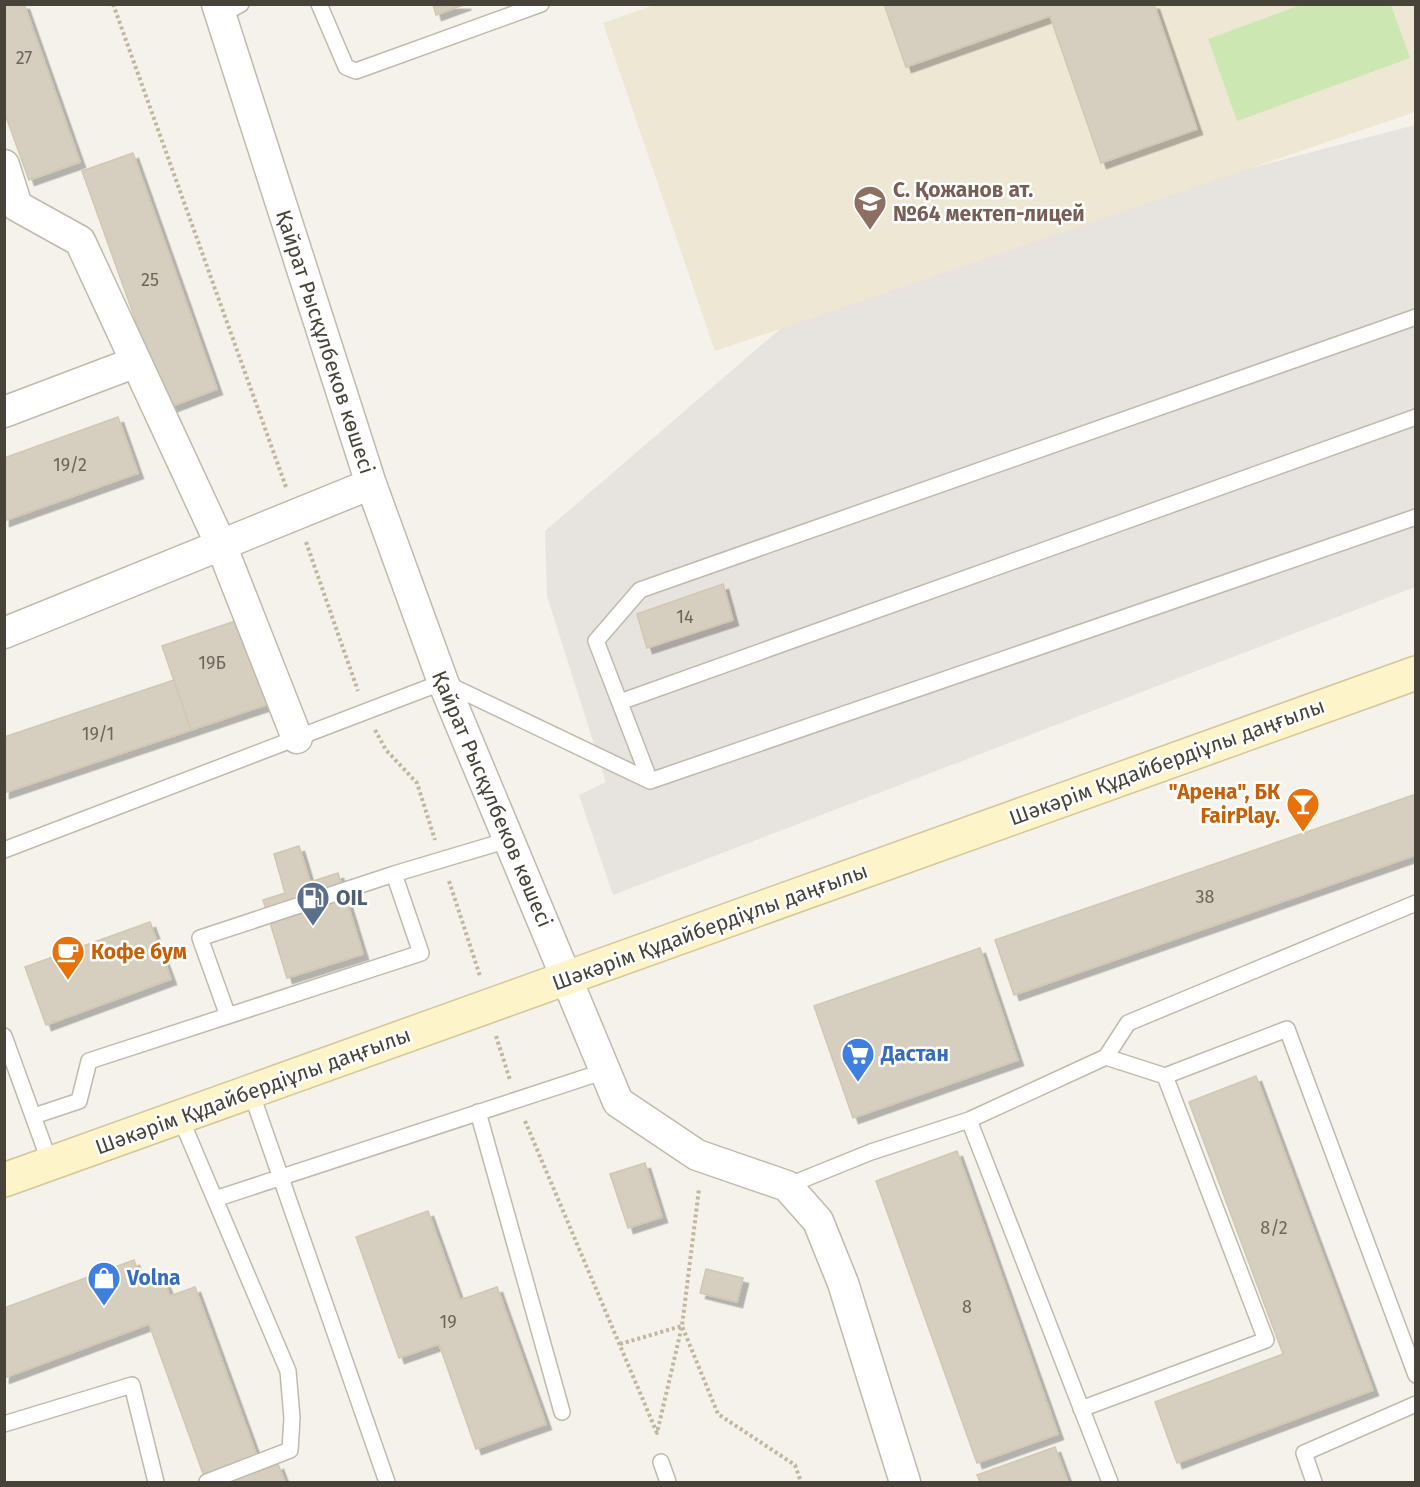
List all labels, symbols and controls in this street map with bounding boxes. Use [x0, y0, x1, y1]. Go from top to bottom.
house number: 27 [16, 47, 32, 69]
place label: С. Қожанов ат. №64 мектеп-лицей [893, 177, 1085, 227]
school or university icon: С. Қожанов ат. №64 мектеп-лицей [852, 184, 888, 231]
street label: Қайрат Рысқұлбеков көшесі [270, 207, 380, 477]
house number: 25 [141, 269, 159, 291]
house number: 19/2 [53, 454, 87, 476]
house number: 14 [676, 606, 694, 628]
house number: 19Б [198, 652, 226, 674]
street label: Қайрат Рысқұлбеков көшесі [426, 667, 558, 931]
street label: Шәкәрім Құдайбердіұлы даңғылы [1006, 693, 1328, 831]
house number: 19/1 [82, 723, 114, 745]
place label: "Арена", БК FairPlay. [1169, 779, 1281, 829]
bar icon: "Арена", БК FairPlay. [1285, 786, 1321, 833]
street label: Шәкәрім Құдайбердіұлы даңғылы [549, 858, 871, 996]
fuel station icon: OIL [295, 880, 331, 927]
place label: OIL [336, 885, 368, 911]
house number: 38 [1196, 886, 1215, 908]
cafe icon: Кофе бум [50, 934, 86, 981]
place label: Кофе бум [91, 939, 187, 965]
street label: Шәкәрім Құдайбердіұлы даңғылы [92, 1022, 414, 1160]
supermarket icon: Дастан [840, 1036, 876, 1083]
place label: Дастан [880, 1041, 949, 1067]
house number: 8/2 [1260, 1217, 1288, 1239]
shop icon: Volna [86, 1260, 122, 1307]
place label: Volna [126, 1265, 181, 1291]
house number: 8 [962, 1296, 972, 1318]
house number: 19 [439, 1311, 457, 1333]

